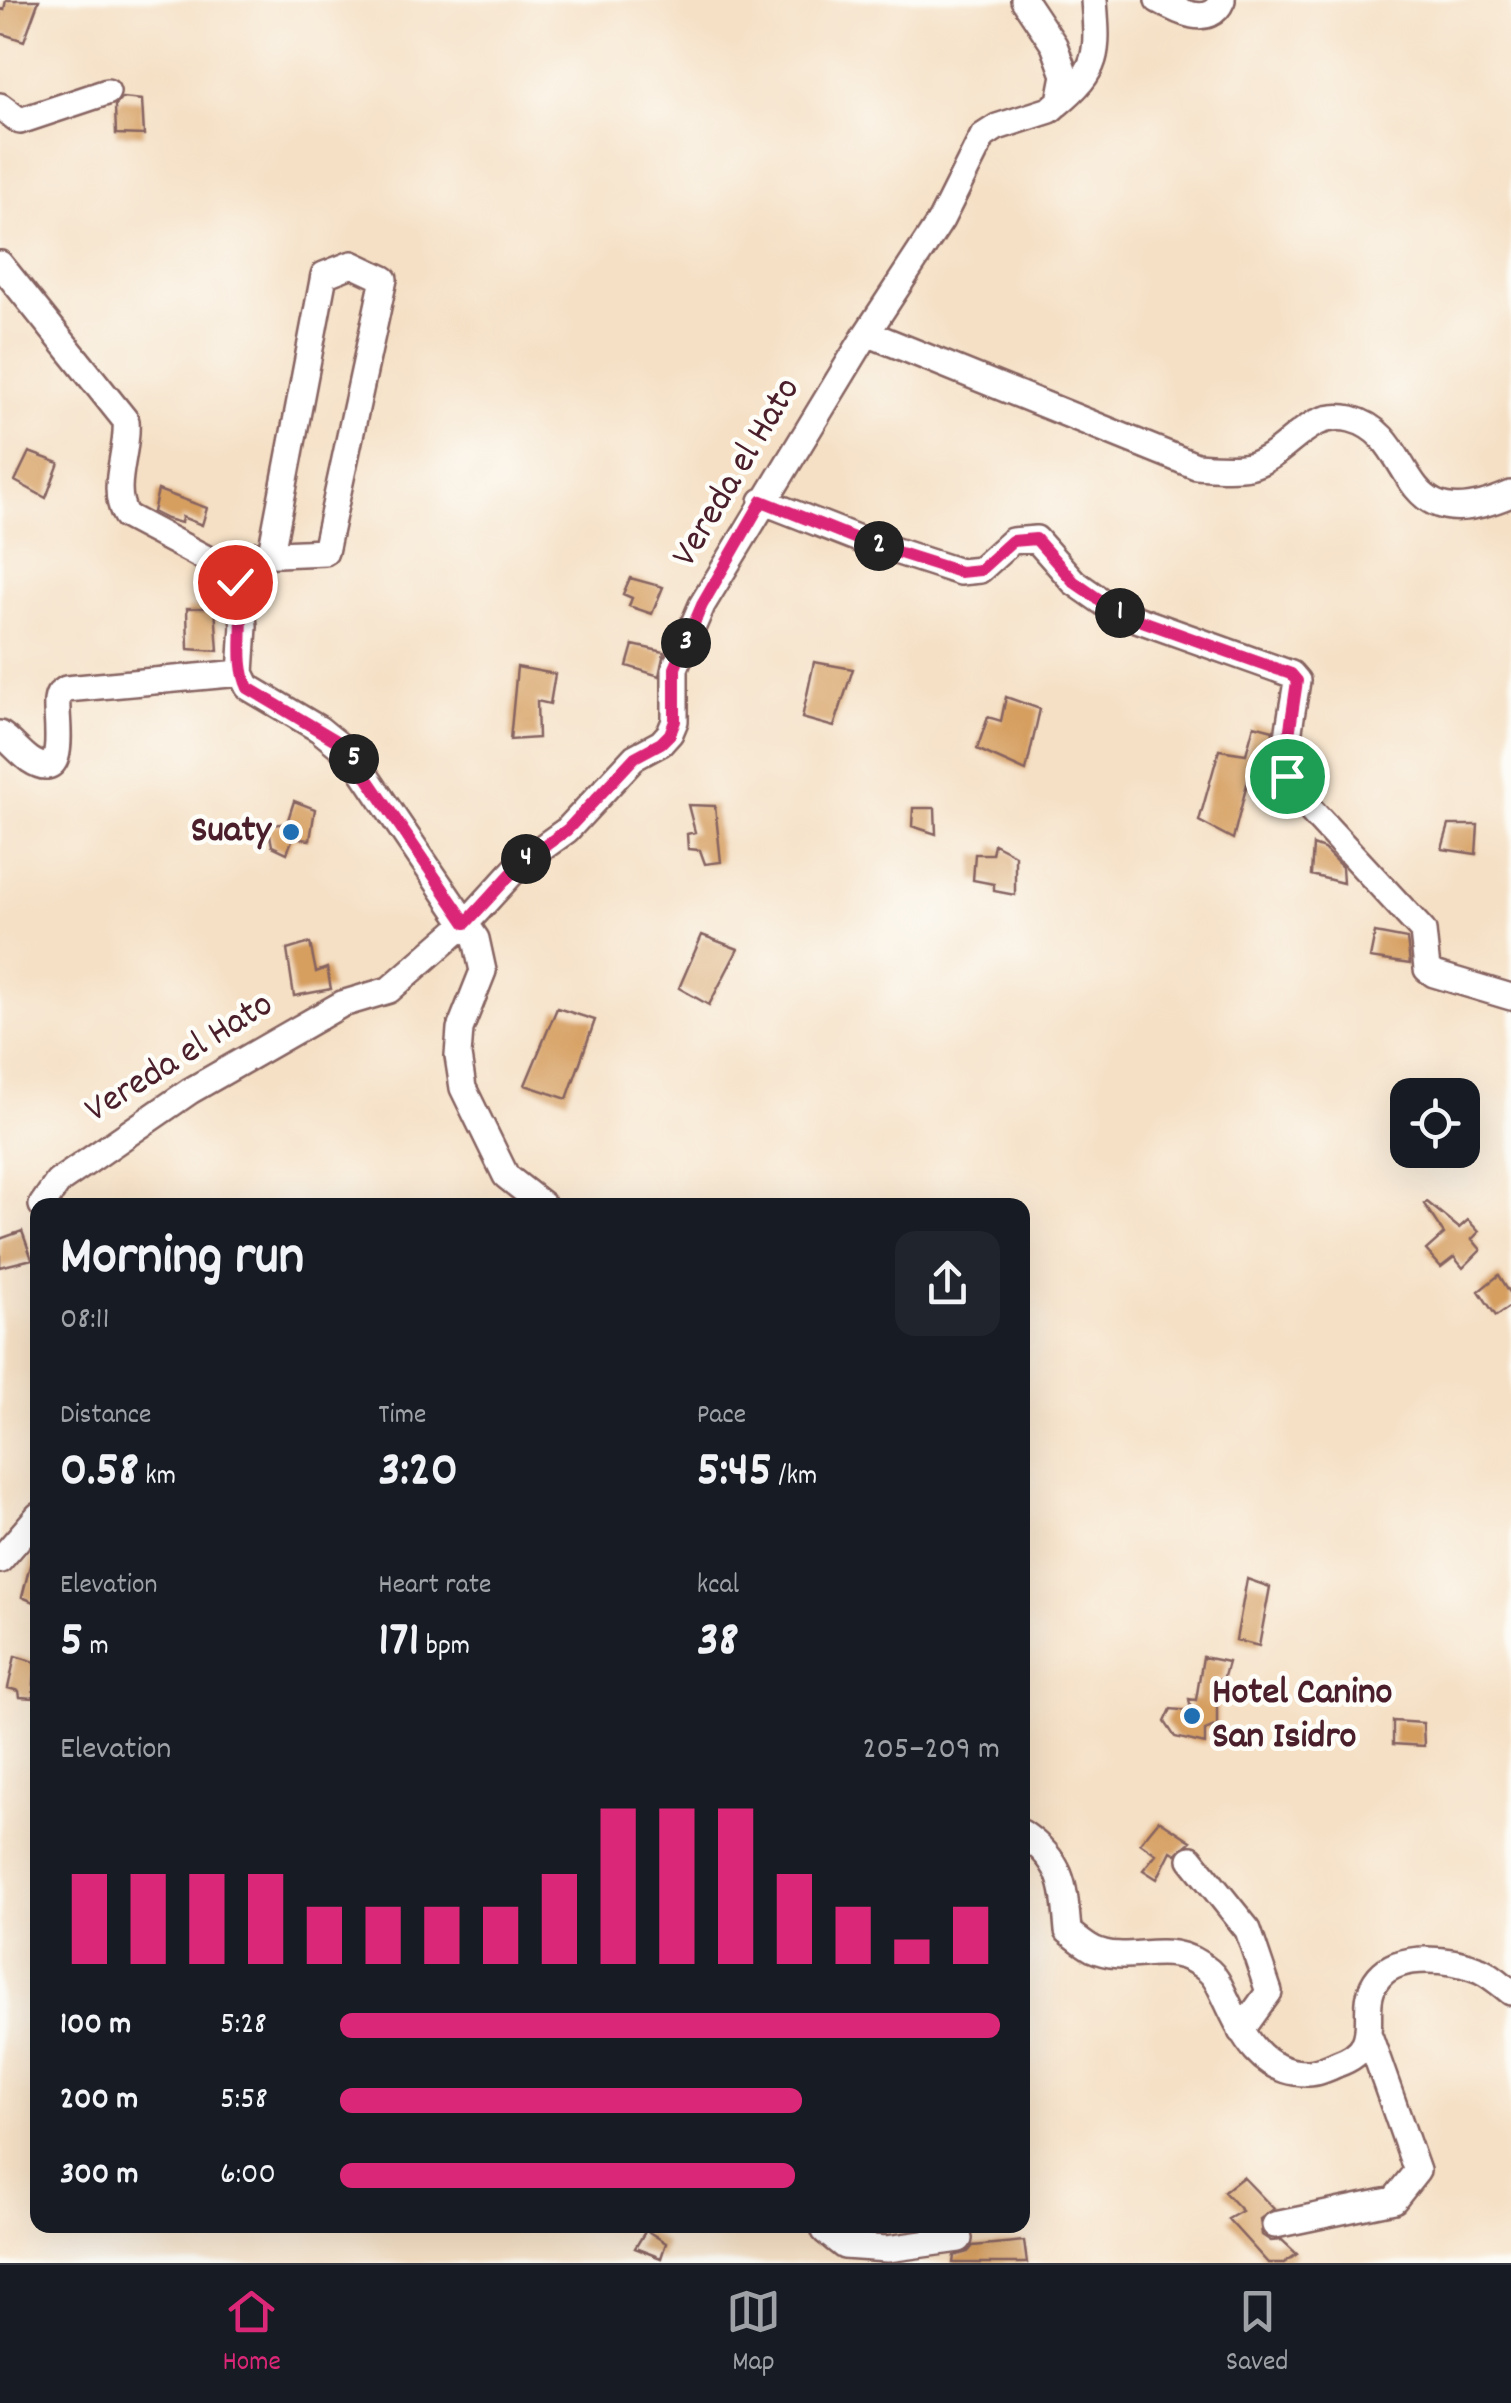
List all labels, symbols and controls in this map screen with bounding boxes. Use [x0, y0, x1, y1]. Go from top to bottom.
street label: Vereda el Hato [660, 368, 816, 578]
pin: 2 [854, 521, 904, 571]
text: 2 [873, 526, 885, 566]
pin [193, 540, 278, 625]
icon: check [208, 555, 263, 610]
pin: 1 [1095, 588, 1145, 638]
text: 1 [1117, 593, 1123, 633]
pin: 3 [661, 618, 711, 668]
text: 3 [680, 623, 692, 663]
pin: 5 [329, 734, 379, 784]
pin [1245, 734, 1330, 819]
text: 5 [348, 739, 360, 779]
icon: arrive [1260, 749, 1315, 804]
place label: Suaty [191, 805, 273, 860]
marker: Suaty [280, 821, 302, 843]
pin: 4 [501, 834, 551, 884]
text: 4 [520, 839, 532, 879]
street label: Vereda el Hato [75, 979, 285, 1139]
map controls [1390, 1078, 1480, 1168]
button: locate [1390, 1078, 1480, 1168]
text: Morning run [60, 1221, 304, 1300]
button: share [895, 1231, 1000, 1336]
text: 08:11 [60, 1298, 110, 1344]
text: Distance [60, 1397, 151, 1437]
text: Time [378, 1397, 426, 1437]
text: Pace [697, 1397, 746, 1437]
text: 0.58 [60, 1437, 139, 1509]
text: 3:20 [378, 1437, 458, 1509]
text: 5:45 [697, 1437, 772, 1509]
text: km [139, 1458, 176, 1498]
text: /km [772, 1458, 817, 1498]
text: Elevation [60, 1567, 157, 1607]
text: Heart rate [378, 1567, 491, 1607]
text: kcal [697, 1567, 739, 1607]
text: 5 [60, 1607, 83, 1679]
text: 171 [378, 1607, 419, 1679]
text: 38 [697, 1607, 739, 1679]
text: m [83, 1628, 109, 1668]
text: bpm [419, 1628, 470, 1668]
place label: Hotel Canino San Isidro [1212, 1667, 1393, 1766]
marker: Hotel Canino San Isidro [1181, 1705, 1203, 1727]
text: Elevation [60, 1728, 171, 1774]
text: 205–209 m [862, 1728, 1000, 1774]
text: 100 m [60, 2003, 131, 2049]
text: 5:28 [220, 2003, 267, 2049]
text: 200 m [60, 2078, 138, 2124]
text: 5:58 [220, 2078, 268, 2124]
text: 300 m [60, 2153, 138, 2199]
text: 6:00 [220, 2153, 276, 2199]
tab: Home [223, 2284, 281, 2384]
tab: Map [726, 2284, 781, 2384]
tab: Saved [1226, 2284, 1288, 2384]

